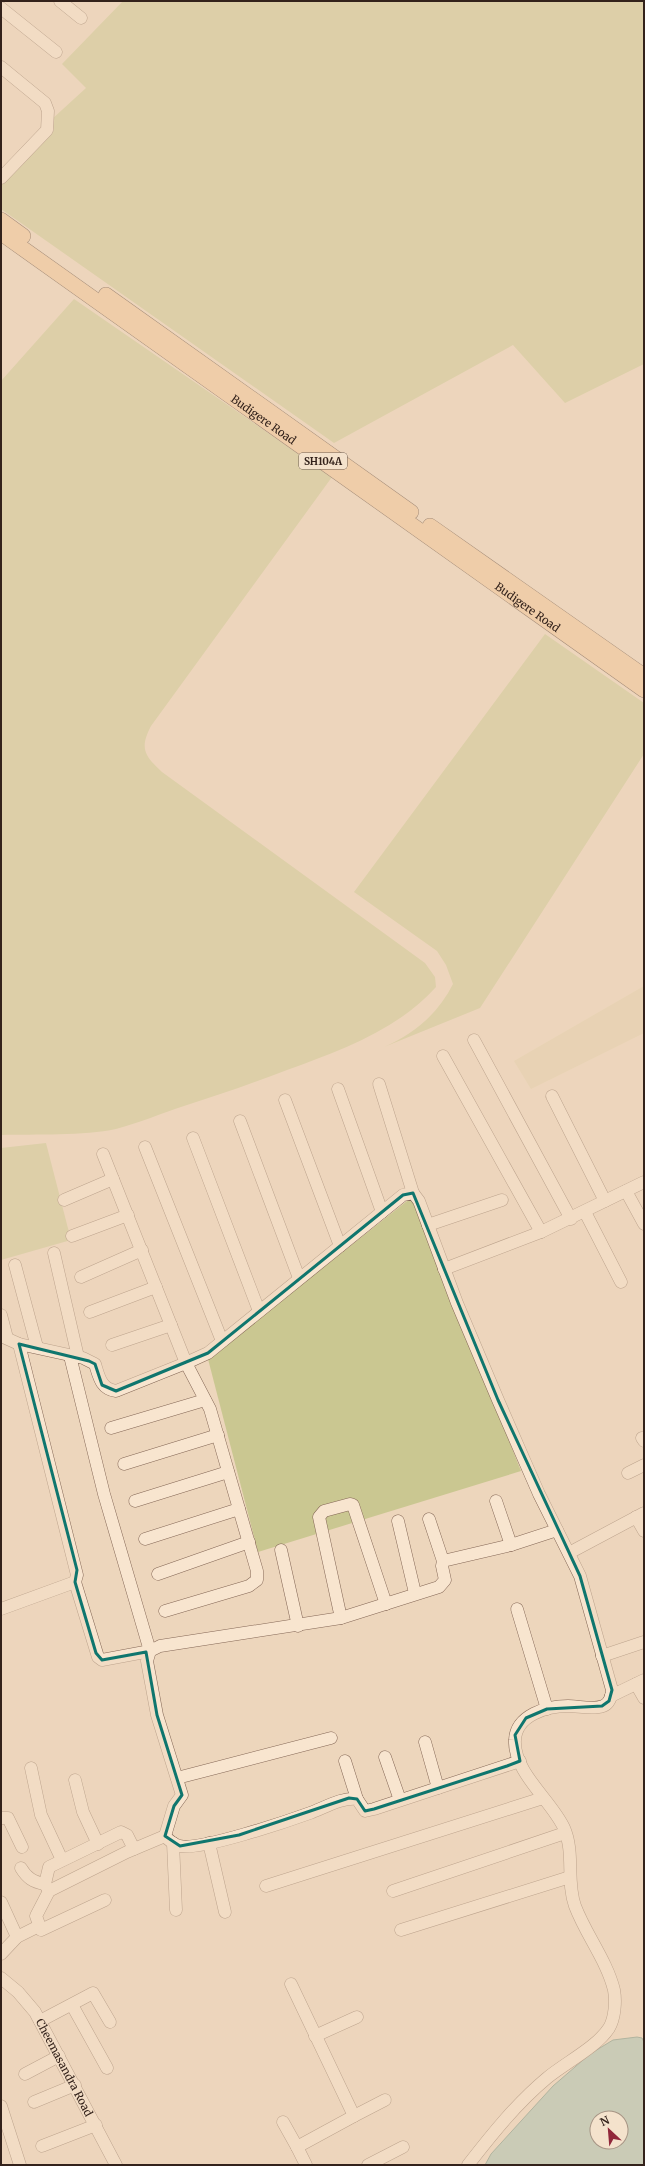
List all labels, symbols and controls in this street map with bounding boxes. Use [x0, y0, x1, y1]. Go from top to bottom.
street label: Budigere Road [228, 392, 299, 448]
road number: SH104A [299, 453, 347, 469]
street label: Budigere Road [492, 579, 563, 635]
street label: Cheemasandra Road [33, 2016, 96, 2119]
north arrow [589, 2110, 629, 2150]
text: N [598, 2113, 612, 2129]

